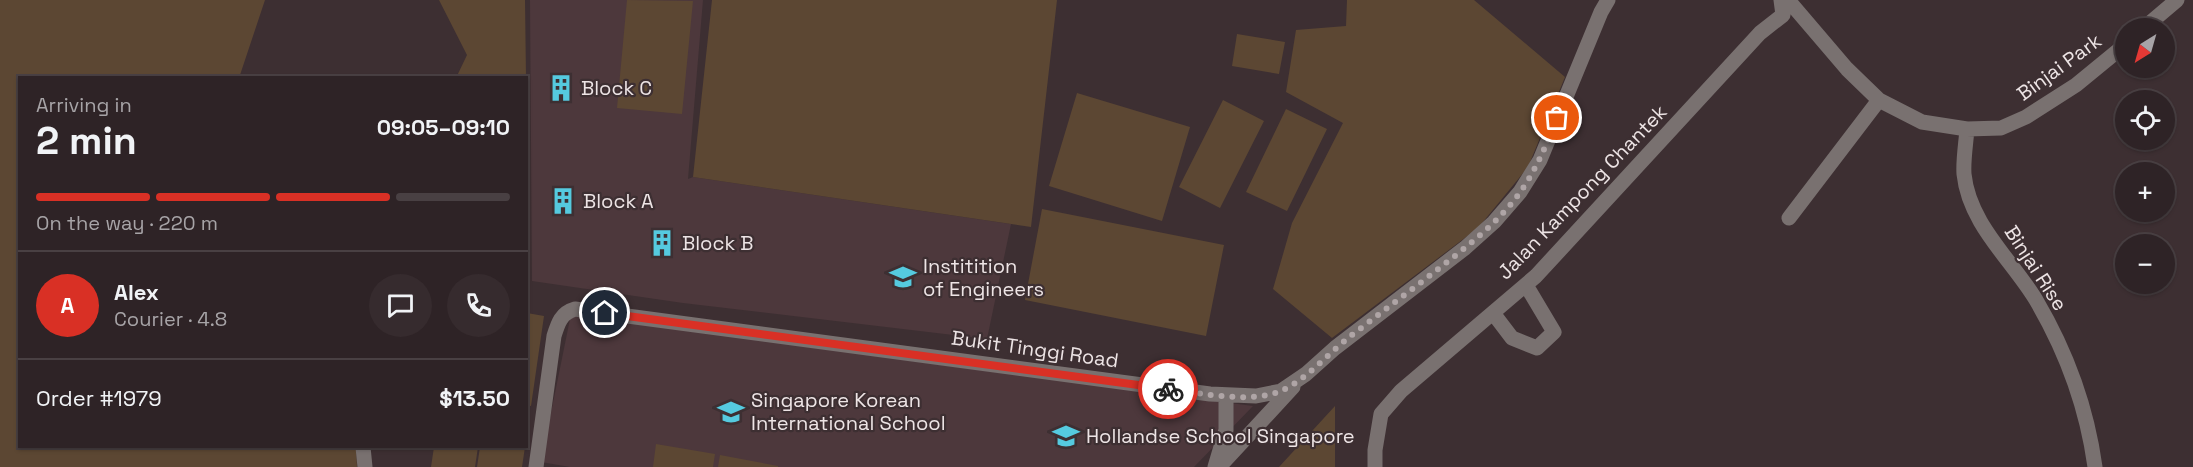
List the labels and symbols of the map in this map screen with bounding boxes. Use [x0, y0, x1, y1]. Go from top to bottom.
north arrow [2115, 18, 2175, 78]
street label: Binjai Park [2012, 27, 2107, 106]
building icon: Block C [546, 73, 576, 103]
place label: Block C [581, 75, 652, 101]
pin [1531, 92, 1582, 143]
street label: Jalan Kampong Chantek [1492, 99, 1672, 285]
building icon: Block A [548, 186, 578, 216]
place label: Block A [583, 188, 654, 214]
street label: Binjai Rise [1999, 220, 2073, 316]
building icon: Block B [647, 228, 677, 258]
place label: Block B [682, 230, 754, 256]
place label: Institition of Engineers [923, 253, 1044, 302]
school or university icon: Institition of Engineers [888, 262, 918, 292]
pin [579, 287, 630, 338]
street label: Bukit Tinggi Road [950, 324, 1120, 374]
courier [1138, 359, 1198, 419]
place label: Singapore Korean International School [751, 387, 946, 436]
school or university icon: Singapore Korean International School [716, 397, 746, 427]
school or university icon: Hollandse School Singapore [1051, 421, 1081, 451]
place label: Hollandse School Singapore [1086, 423, 1355, 449]

